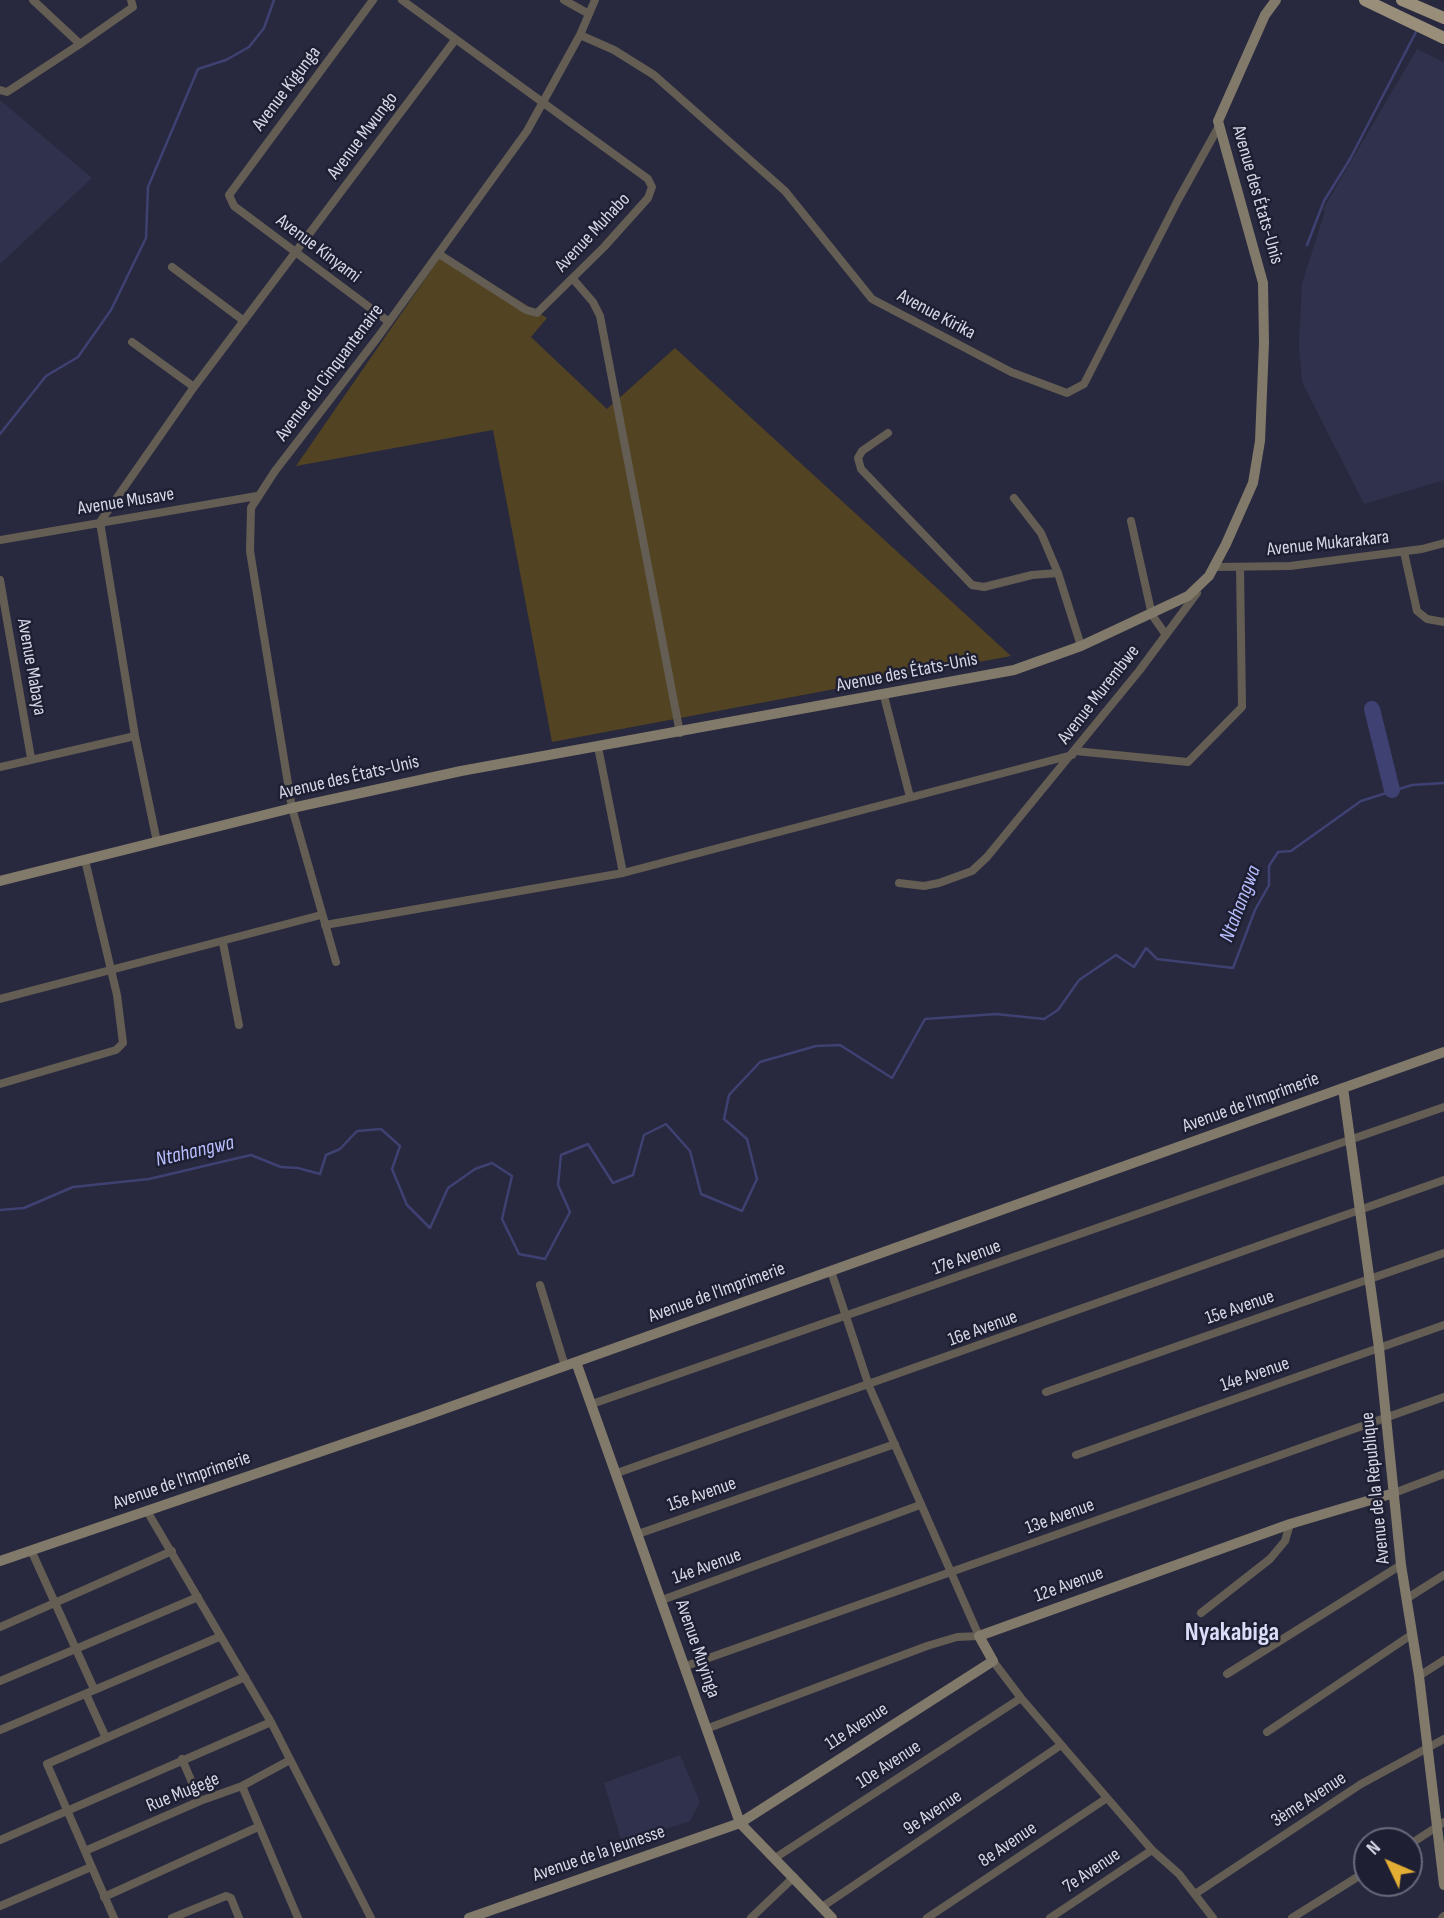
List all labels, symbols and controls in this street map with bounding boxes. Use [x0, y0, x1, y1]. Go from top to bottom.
street label: Avenue Kigunga [248, 42, 326, 136]
street label: Avenue Mwungo [323, 88, 403, 184]
street label: Avenue des États-Unis [1226, 123, 1288, 267]
street label: Avenue Muhabo [551, 189, 635, 277]
street label: Avenue Kinyami [271, 210, 365, 288]
street label: Avenue Kirika [893, 285, 979, 345]
street label: Avenue du Cinquantenaire [271, 300, 389, 446]
street label: Avenue Musave [76, 483, 176, 521]
street label: Avenue Mukarakara [1266, 526, 1390, 562]
street label: Avenue Mabaya [11, 617, 51, 717]
street label: Avenue Murembwe [1053, 641, 1145, 749]
street label: Avenue des États-Unis [835, 648, 979, 698]
street label: Avenue des États-Unis [277, 751, 421, 805]
water label: Ntahangwa [1215, 862, 1267, 946]
street label: Avenue de l'Imprimerie [1179, 1068, 1323, 1138]
water label: Ntahangwa [153, 1131, 237, 1173]
street label: 17e Avenue [930, 1235, 1004, 1281]
street label: Avenue de l'Imprimerie [645, 1258, 789, 1328]
street label: 15e Avenue [1203, 1286, 1277, 1330]
street label: 16e Avenue [945, 1306, 1021, 1352]
street label: 14e Avenue [1217, 1353, 1293, 1397]
street label: Avenue de la République [1357, 1411, 1395, 1565]
street label: Avenue de l'Imprimerie [110, 1447, 254, 1515]
street label: 15e Avenue [665, 1473, 739, 1517]
street label: 13e Avenue [1022, 1494, 1098, 1540]
street label: 14e Avenue [669, 1544, 745, 1590]
street label: 12e Avenue [1031, 1562, 1107, 1608]
street label: Avenue Muyinga [670, 1597, 724, 1701]
district label: Nyakabiga [1185, 1617, 1279, 1649]
street label: 11e Avenue [821, 1698, 893, 1756]
street label: 10e Avenue [852, 1736, 926, 1794]
street label: 3ème Avenue [1267, 1767, 1351, 1833]
street label: Rue Mugege [143, 1768, 223, 1818]
street label: 9e Avenue [899, 1785, 967, 1841]
street label: 8e Avenue [975, 1817, 1041, 1873]
street label: Avenue de la Jeunesse [530, 1821, 668, 1887]
north arrow [1353, 1827, 1423, 1897]
text: N [1362, 1837, 1386, 1860]
street label: 7e Avenue [1059, 1844, 1125, 1898]

